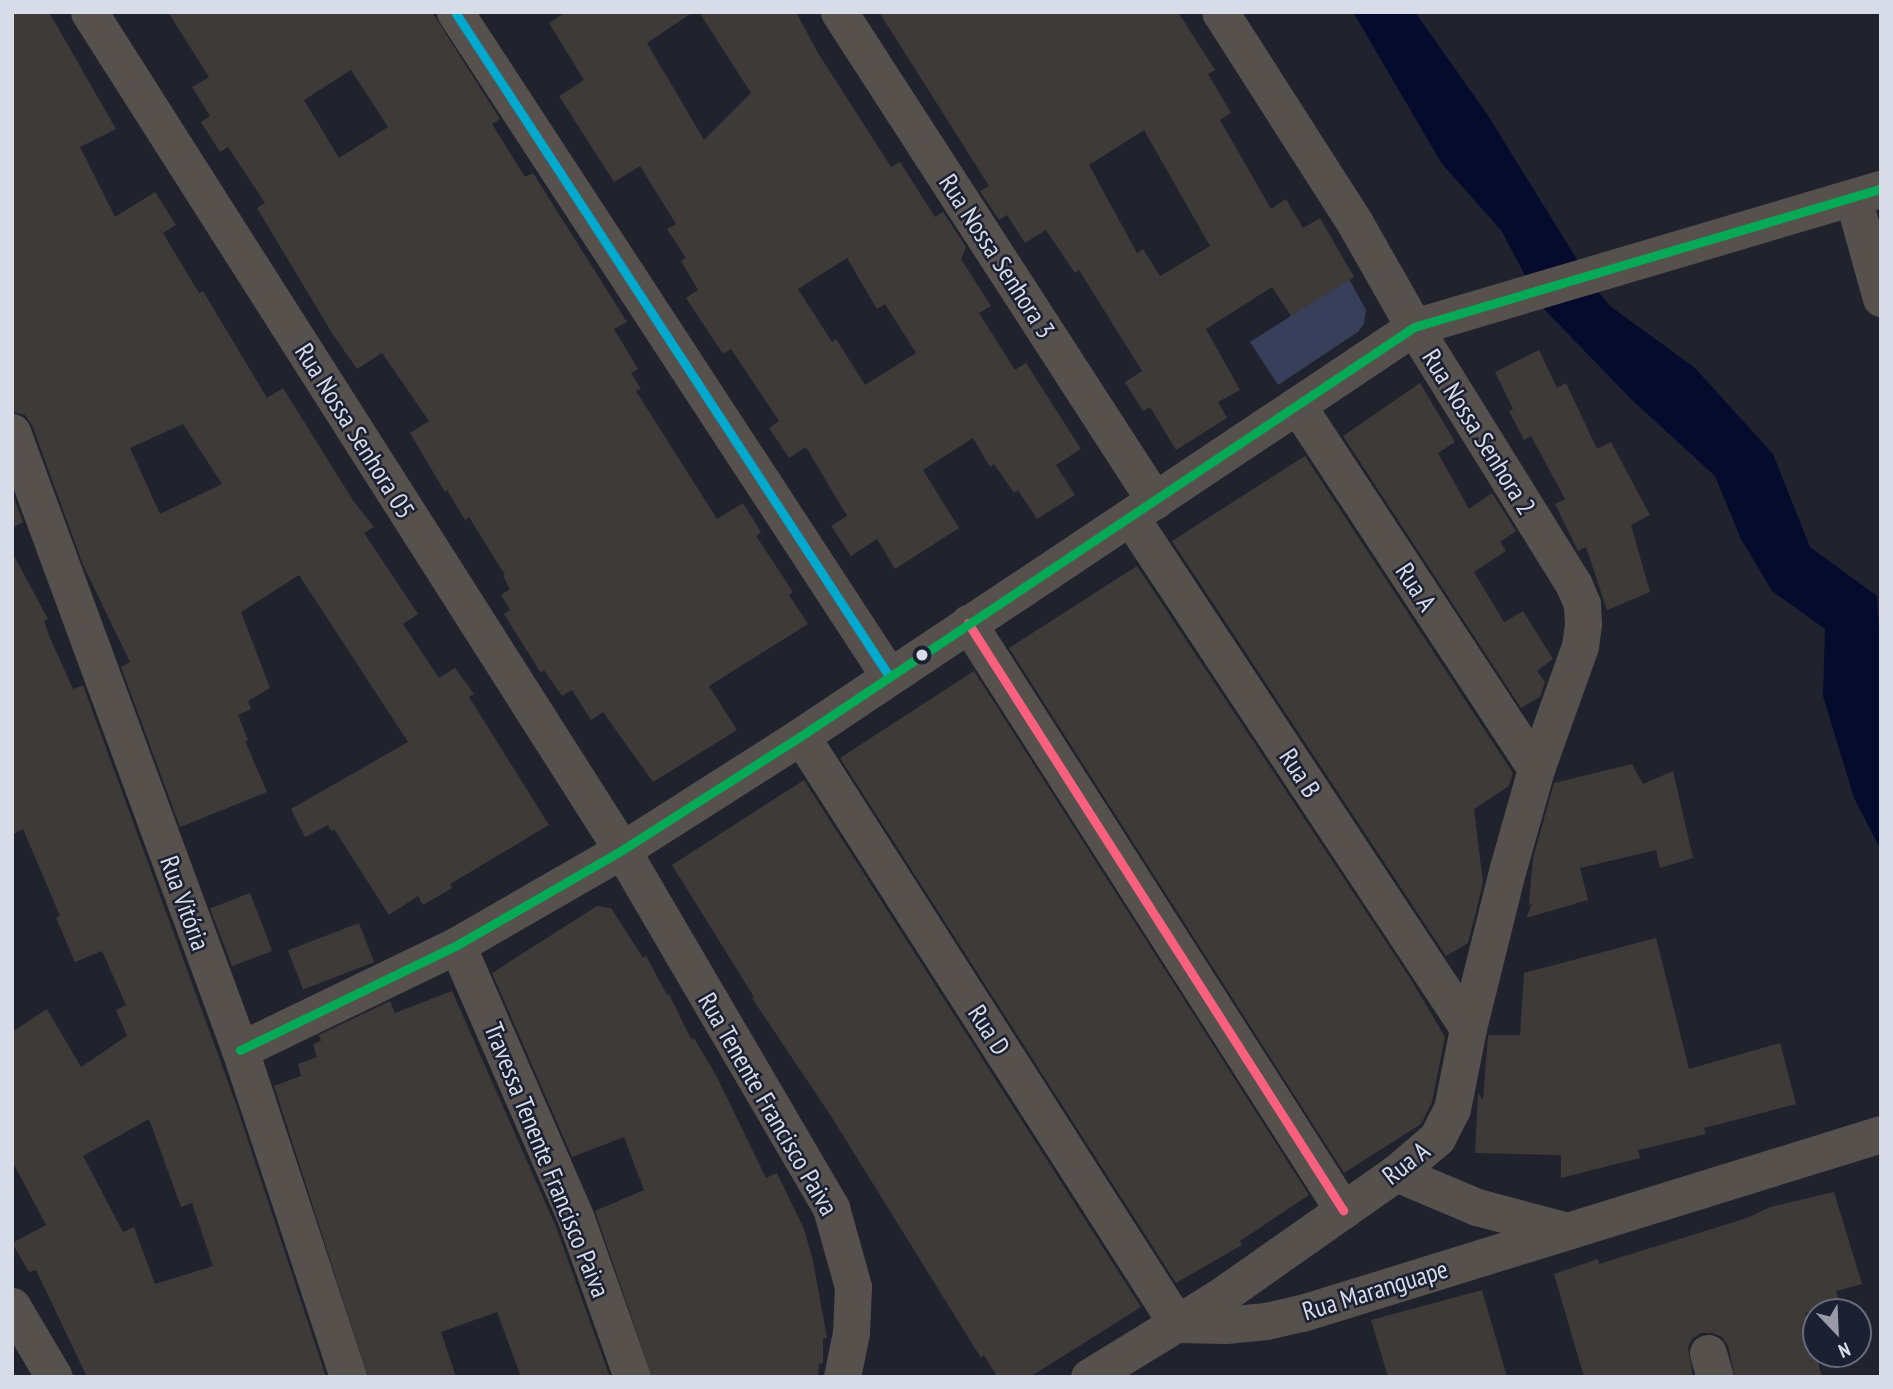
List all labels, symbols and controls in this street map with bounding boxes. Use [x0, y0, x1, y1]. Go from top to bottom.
street label: Rua Nossa Senhora 3 [932, 168, 1062, 344]
street label: Rua Nossa Senhora 05 [289, 338, 421, 524]
street label: Rua Nossa Senhora 2 [1416, 344, 1542, 520]
street label: Rua A [1389, 557, 1443, 617]
unlabelled marker [915, 648, 929, 662]
street label: Rua B [1273, 743, 1327, 803]
street label: Rua Vitória [153, 851, 217, 955]
street label: Rua Tenente Francisco Paiva [691, 987, 845, 1221]
street label: Rua D [961, 999, 1017, 1061]
street label: Travessa Tenente Francisco Paiva [477, 1018, 617, 1302]
street label: Rua A [1376, 1135, 1436, 1191]
street label: Rua Maranguape [1298, 1253, 1452, 1327]
north arrow [1802, 1298, 1872, 1368]
text: N [1835, 1337, 1854, 1364]

